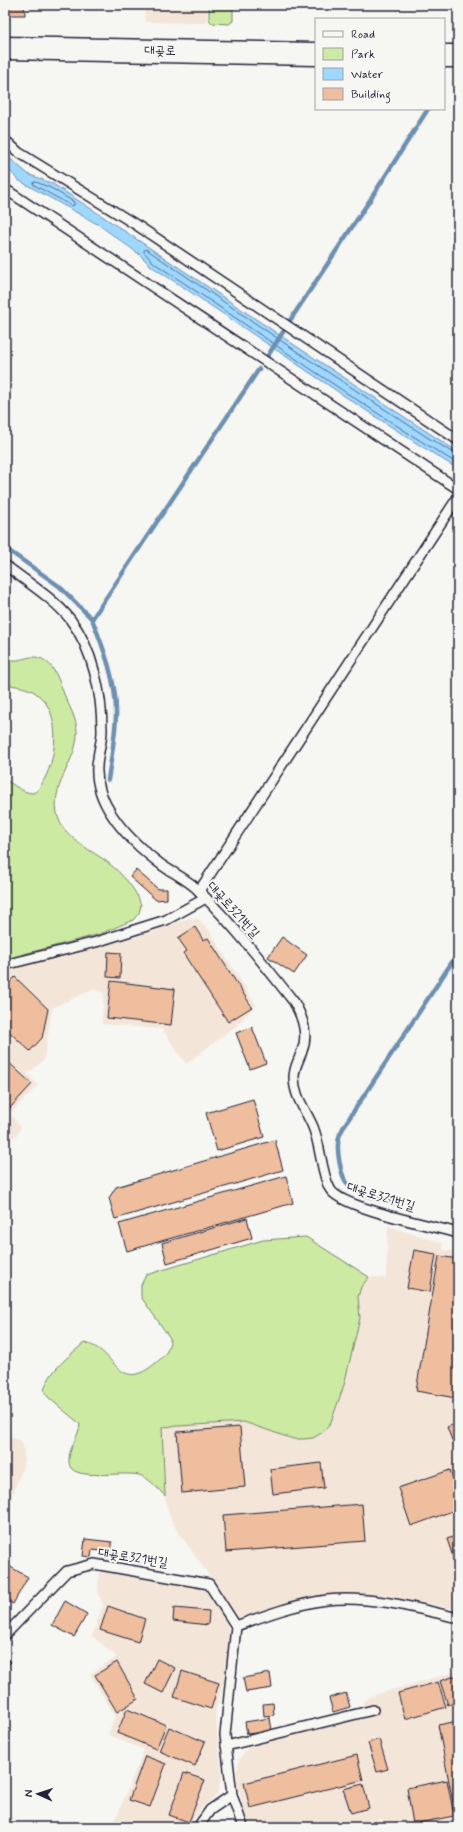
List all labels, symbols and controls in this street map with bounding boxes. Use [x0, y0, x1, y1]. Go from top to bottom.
legend [315, 18, 445, 110]
text: Road [351, 27, 375, 43]
street label: 대곶로 [144, 42, 176, 60]
text: Park [351, 47, 375, 63]
text: Water [351, 67, 383, 83]
text: Building [351, 87, 391, 104]
street label: 대곶로321번길 [203, 878, 263, 942]
street label: 대곶로321번길 [345, 1179, 417, 1215]
street label: 대곶로321번길 [97, 1544, 169, 1572]
north arrow [18, 1774, 58, 1814]
text: N [22, 1790, 36, 1798]

